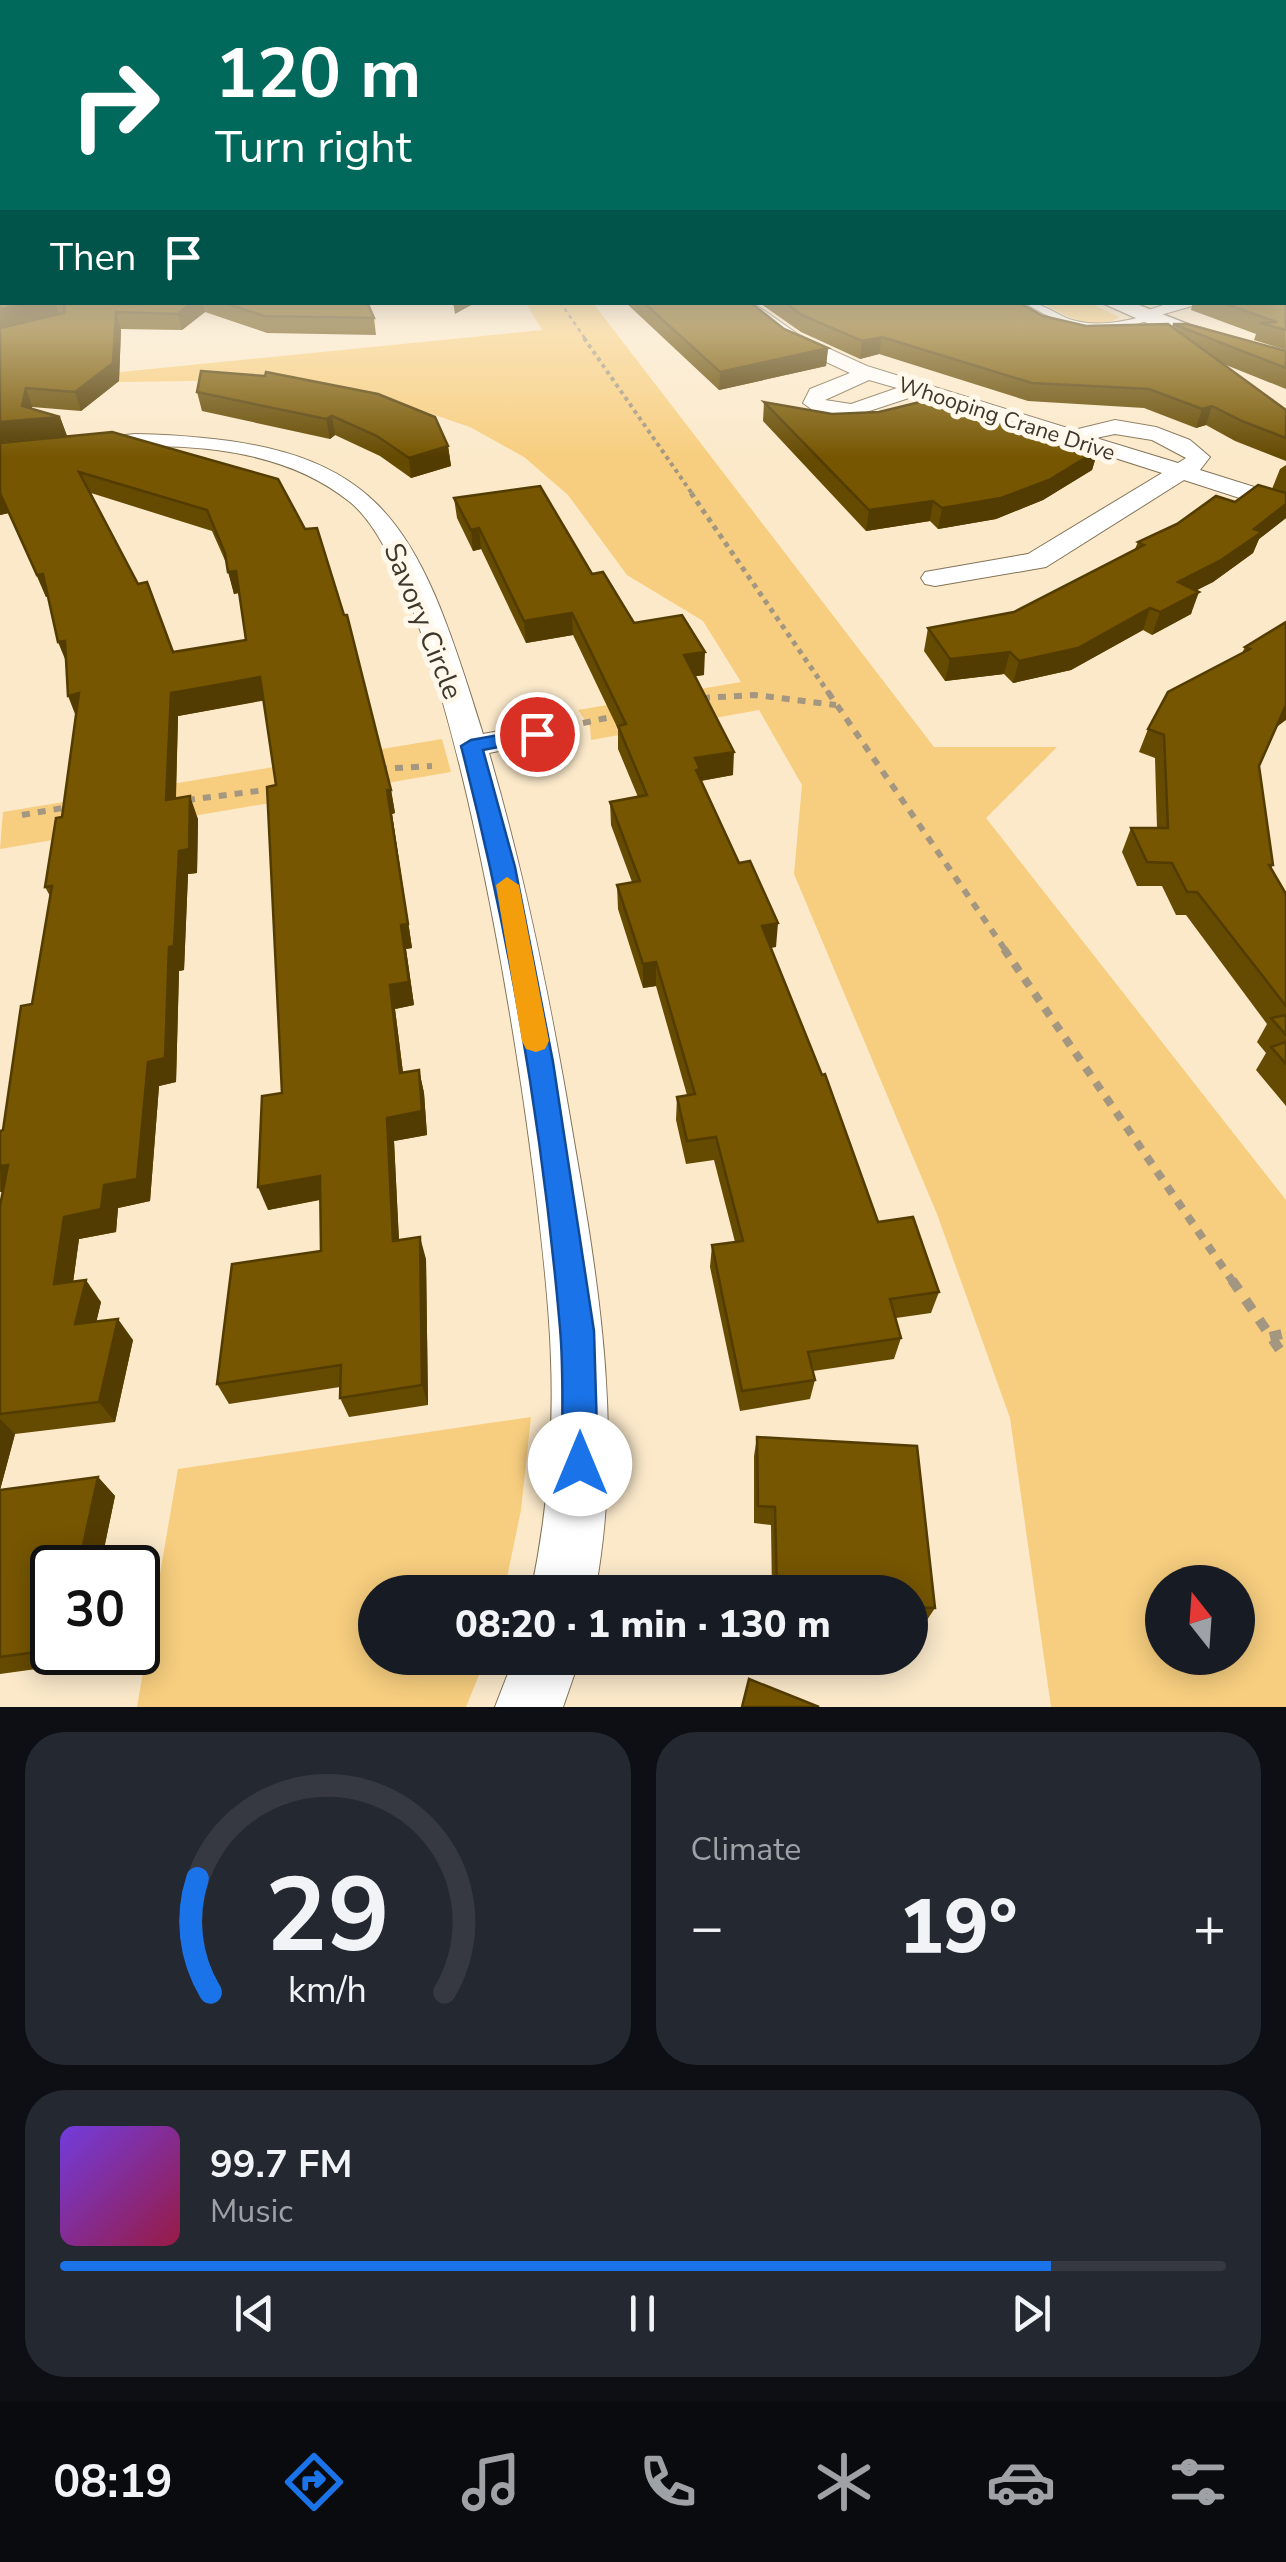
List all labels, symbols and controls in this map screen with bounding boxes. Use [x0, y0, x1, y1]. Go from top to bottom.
text: 120 m [215, 26, 421, 122]
icon: right [50, 40, 180, 170]
text: Turn right [215, 117, 412, 178]
icon: arrive [156, 230, 211, 285]
text: Then [50, 232, 136, 283]
street label: Whooping Crane Drive [894, 370, 1119, 468]
street label: Savory Circle [374, 538, 472, 705]
pin [495, 692, 580, 777]
icon: arrive [510, 707, 565, 762]
position arrow [528, 1412, 632, 1516]
speed limit sign: 30 [30, 1545, 160, 1675]
north arrow [1145, 1565, 1255, 1675]
map controls [1145, 1565, 1255, 1675]
text: 08:20 · 1 min · 130 m [455, 1599, 831, 1650]
text: Climate [691, 1828, 801, 1871]
text: 29 [265, 1845, 390, 1987]
text: 19° [899, 1876, 1018, 1978]
text: − [691, 1890, 724, 1965]
text: + [1193, 1890, 1226, 1965]
text: km/h [288, 1966, 367, 2015]
text: 99.7 FM [210, 2139, 352, 2190]
text: Music [210, 2190, 293, 2233]
icon: previous [227, 2286, 282, 2341]
icon: pause [615, 2286, 670, 2341]
icon: next [1004, 2286, 1059, 2341]
icon: directions [279, 2447, 349, 2517]
icon: music [456, 2447, 526, 2517]
icon: phone [633, 2447, 703, 2517]
icon: climate [809, 2447, 879, 2517]
icon: car [986, 2447, 1056, 2517]
icon: filters [1163, 2447, 1233, 2517]
text: 08:19 [53, 2452, 173, 2513]

